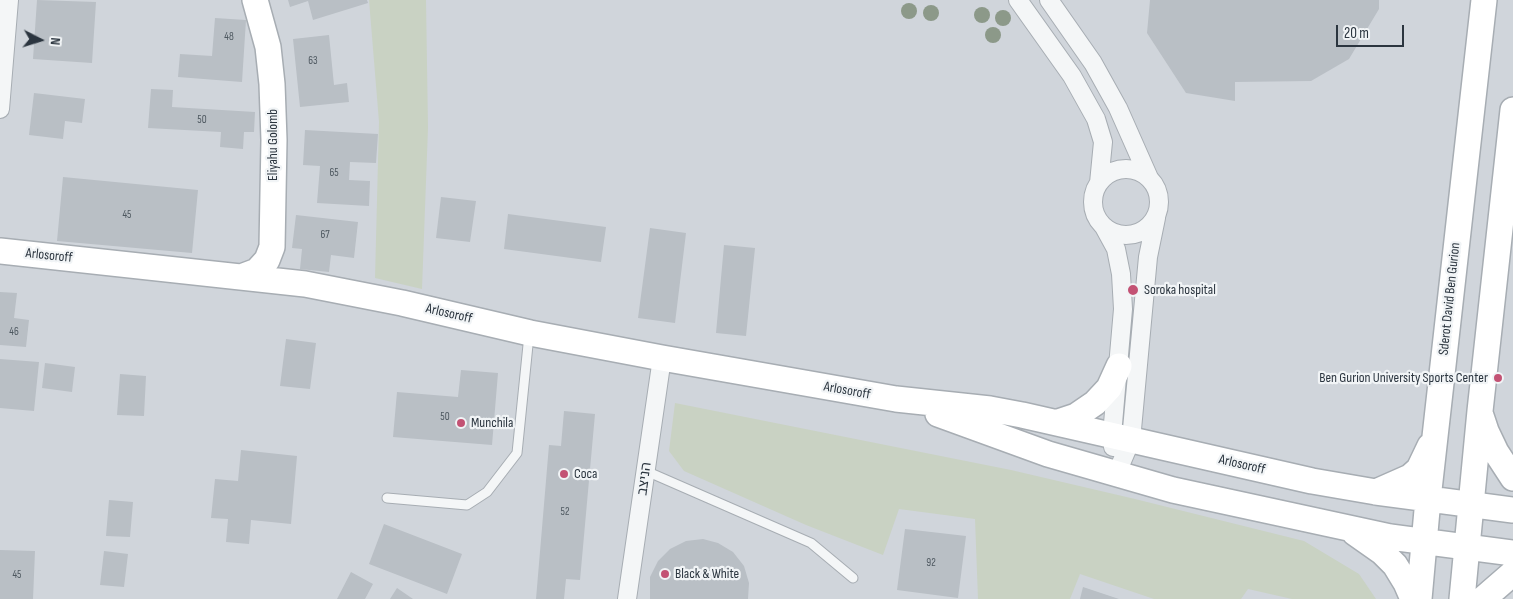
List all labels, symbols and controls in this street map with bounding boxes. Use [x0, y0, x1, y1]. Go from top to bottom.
north arrow [15, 15, 65, 65]
scale bar [1338, 15, 1406, 47]
text: 20 m [1344, 24, 1369, 43]
house number: 48 [224, 30, 234, 44]
text: N [47, 37, 64, 46]
house number: 63 [308, 54, 318, 68]
street label: Eliyahu Golomb [265, 109, 281, 181]
house number: 50 [197, 113, 207, 127]
house number: 65 [329, 166, 339, 180]
house number: 45 [122, 208, 132, 222]
house number: 67 [320, 228, 330, 242]
street label: Sderot David Ben Gurion [1436, 242, 1464, 356]
street label: Arlosoroff [25, 245, 73, 267]
place label: Soroka hospital [1144, 282, 1216, 298]
marker: Soroka hospital [1126, 283, 1140, 297]
street label: Arlosoroff [424, 301, 474, 327]
house number: 46 [9, 325, 19, 339]
place label: Ben Gurion University Sports Center [1319, 370, 1488, 386]
marker: Ben Gurion University Sports Center [1492, 372, 1504, 384]
street label: Arlosoroff [822, 379, 872, 403]
house number: 50 [440, 410, 450, 424]
place label: Munchila [471, 415, 513, 431]
marker: Munchila [455, 417, 467, 429]
street label: Arlosoroff [1217, 452, 1267, 478]
street label: הניצב [634, 461, 656, 497]
place label: Coca [574, 466, 597, 482]
marker: Coca [558, 468, 570, 480]
house number: 52 [561, 505, 569, 519]
house number: 92 [926, 556, 936, 570]
place label: Black & White [675, 566, 739, 582]
house number: 45 [12, 568, 22, 582]
marker: Black & White [659, 568, 671, 580]

